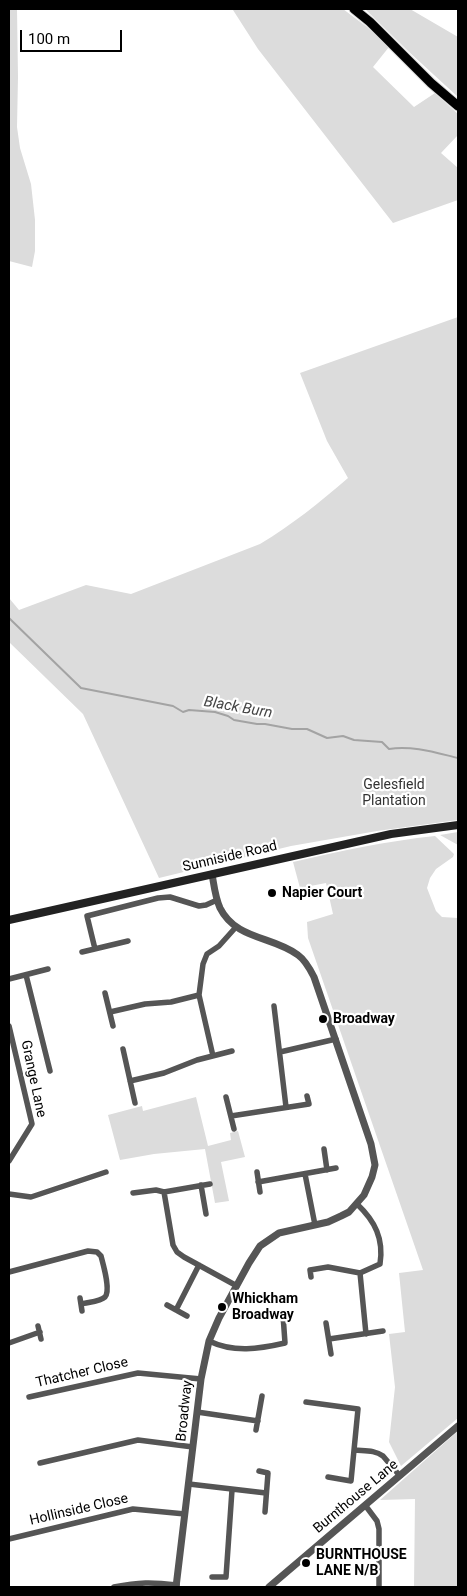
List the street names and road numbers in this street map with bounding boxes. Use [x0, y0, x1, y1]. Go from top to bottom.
street label: Sunniside Road [181, 838, 279, 876]
street label: Grange Lane [17, 1039, 49, 1119]
street label: Thatcher Close [34, 1354, 130, 1392]
street label: Broadway [173, 1380, 197, 1442]
street label: Burnthouse Lane [310, 1457, 402, 1537]
street label: Hollinside Close [28, 1491, 130, 1529]

